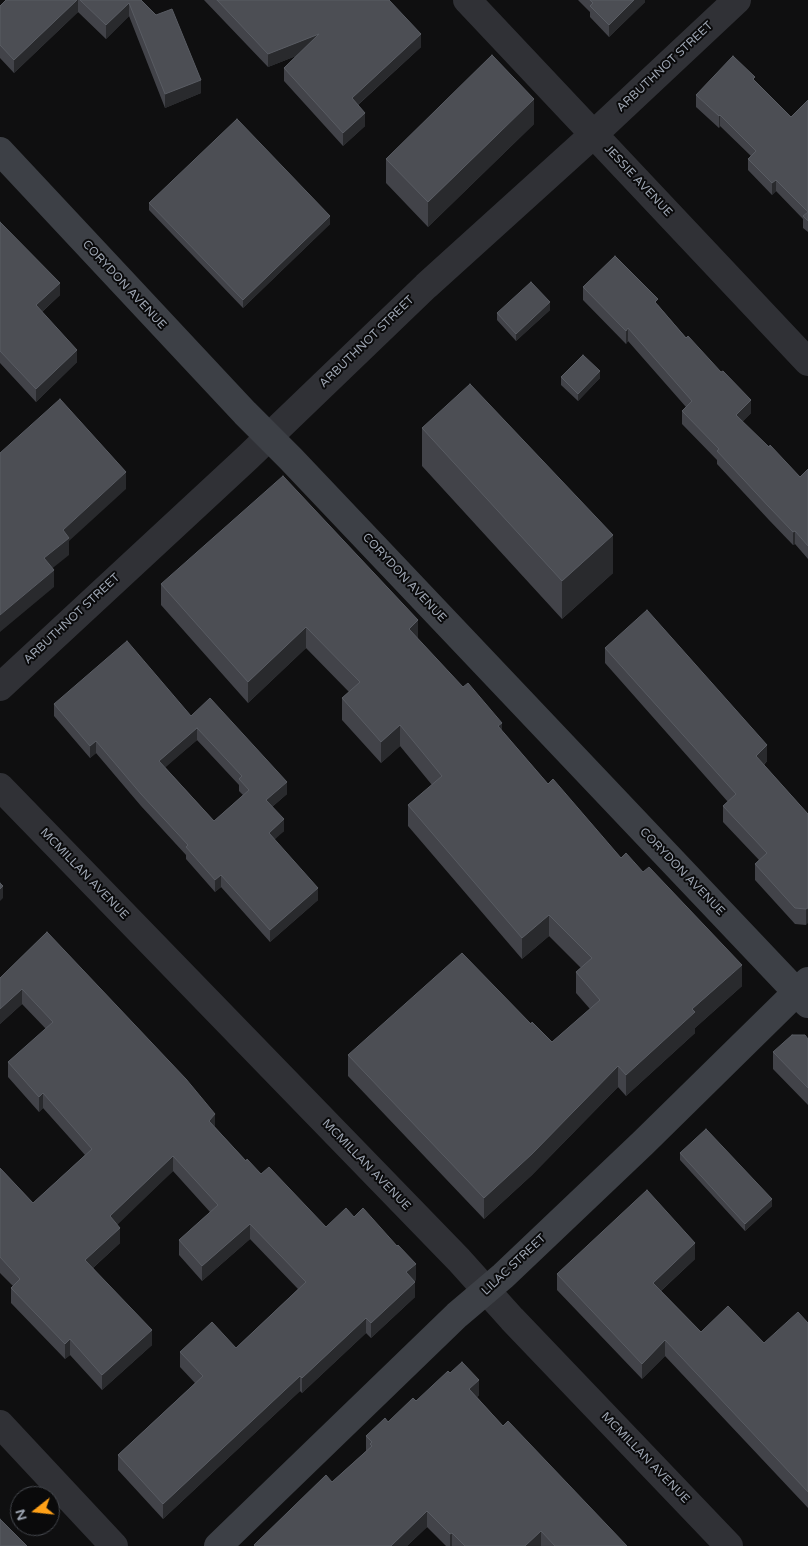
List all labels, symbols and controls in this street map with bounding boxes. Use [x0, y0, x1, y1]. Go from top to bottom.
street label: ARBUTHNOT STREET [614, 19, 716, 115]
street label: JESSIE AVENUE [601, 142, 675, 220]
street label: CORYDON AVENUE [79, 238, 169, 332]
street label: ARBUTHNOT STREET [317, 293, 417, 391]
street label: CORYDON AVENUE [359, 531, 449, 625]
street label: ARBUTHNOT STREET [21, 571, 123, 667]
street label: MCMILLAN AVENUE [37, 825, 131, 923]
street label: CORYDON AVENUE [636, 825, 728, 919]
street label: MCMILLAN AVENUE [319, 1116, 413, 1214]
street label: LILAC STREET [479, 1232, 549, 1298]
street label: MCMILLAN AVENUE [598, 1409, 692, 1507]
north arrow [10, 1486, 60, 1536]
text: N [11, 1507, 31, 1523]

